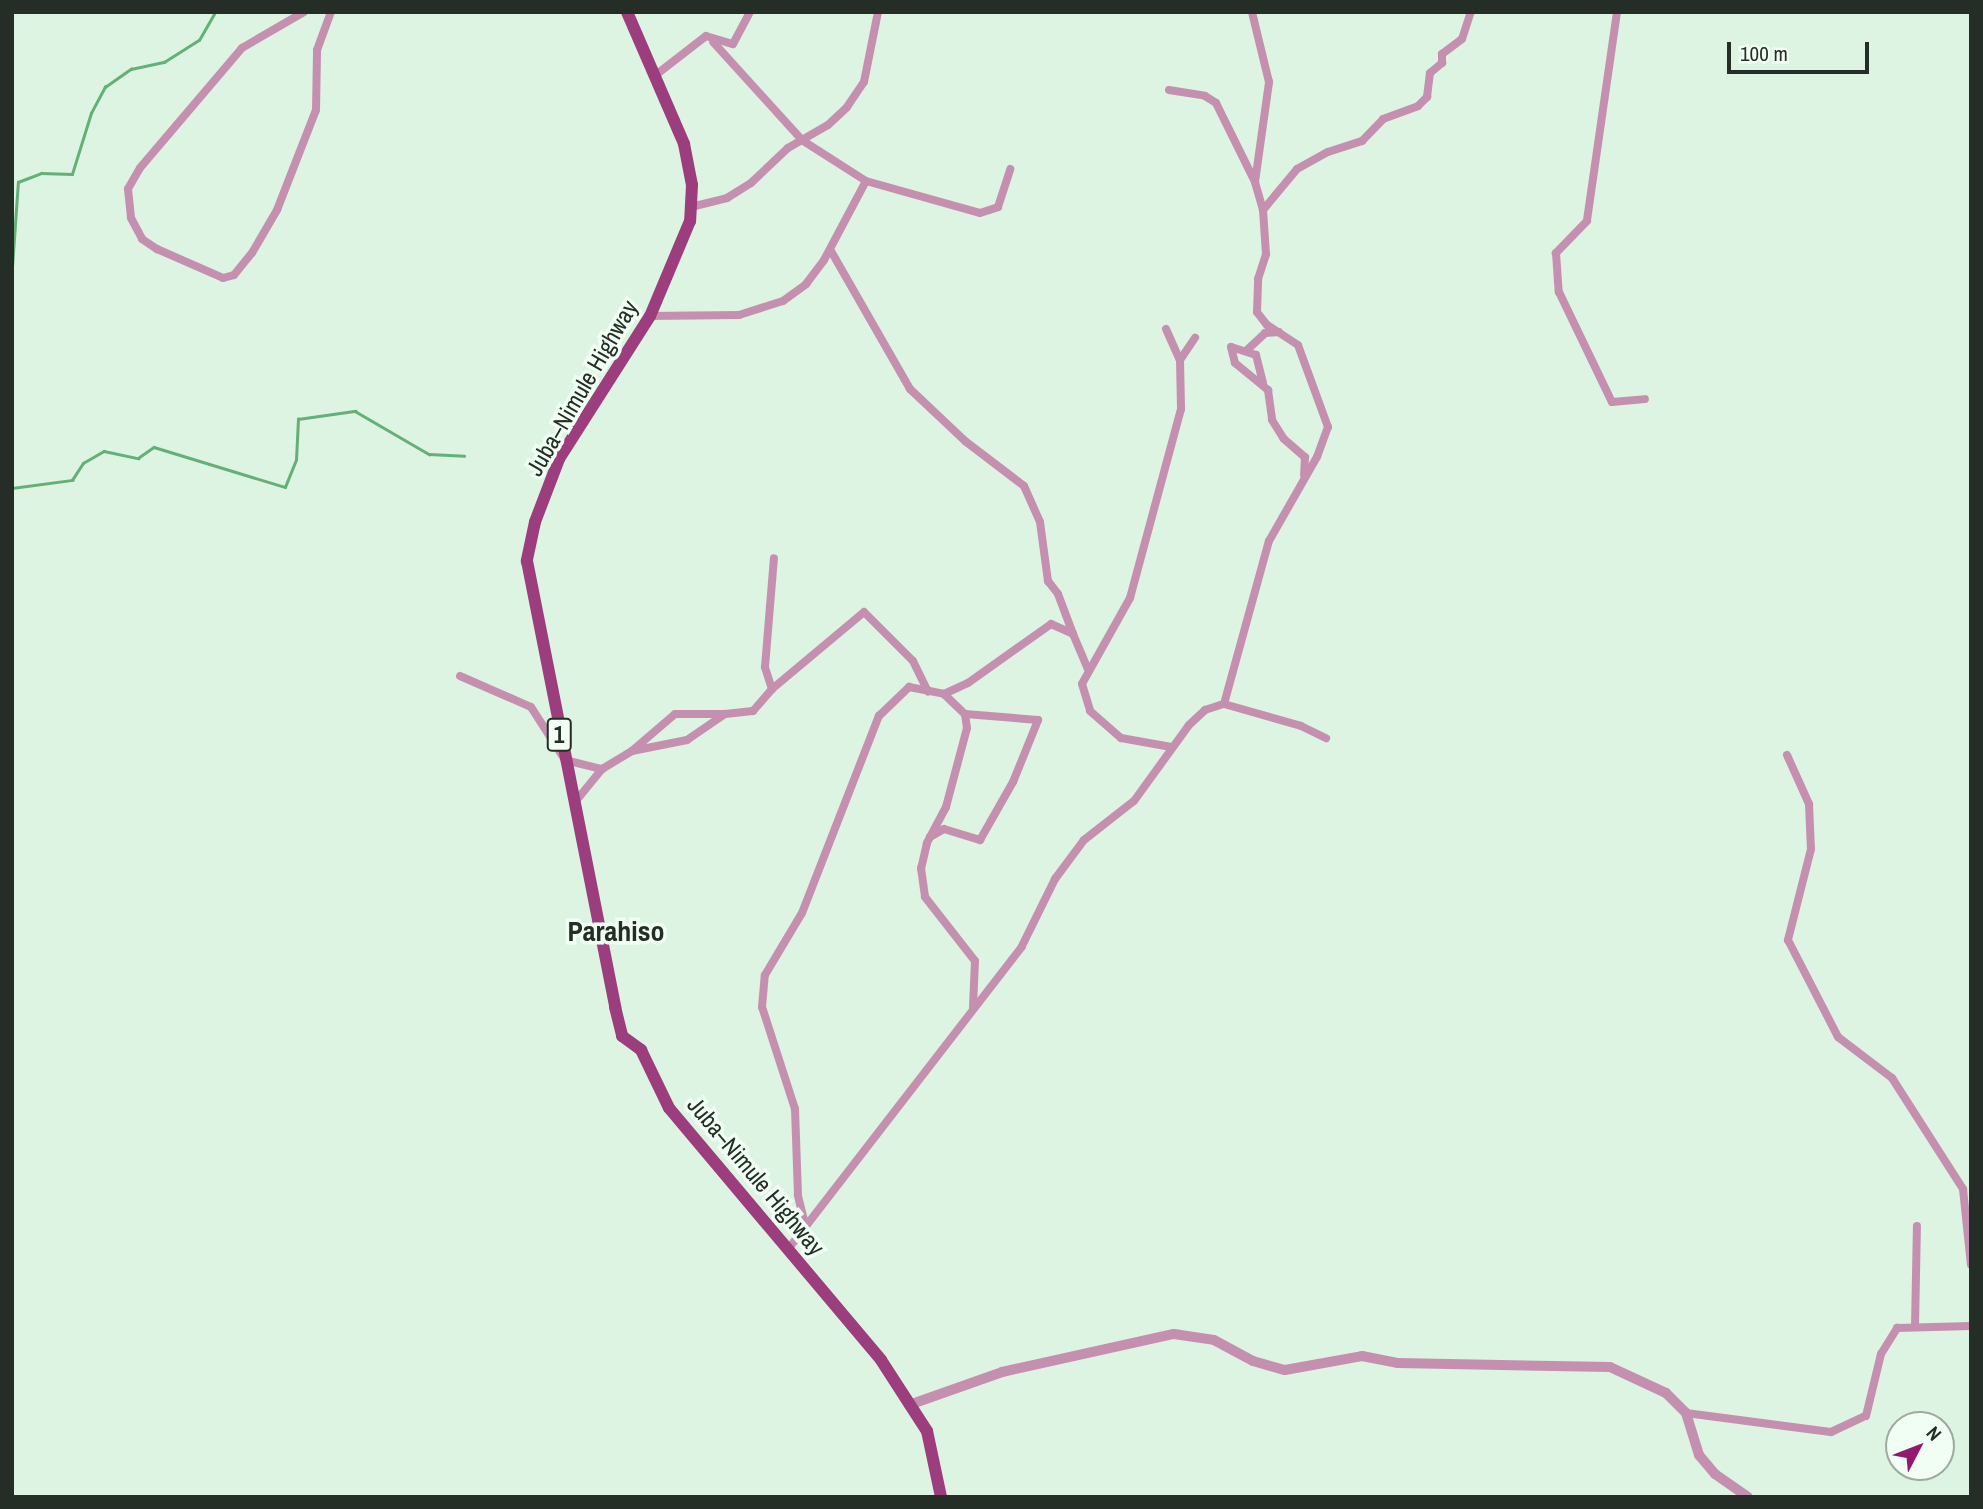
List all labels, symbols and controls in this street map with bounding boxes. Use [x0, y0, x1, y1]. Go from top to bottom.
scale bar [1731, 28, 1873, 72]
text: 100 m [1740, 39, 1788, 68]
street label: Juba–Nimule Highway [520, 295, 644, 481]
road number: 1 [547, 716, 571, 754]
district label: Parahiso [568, 914, 664, 948]
street label: Juba–Nimule Highway [681, 1091, 831, 1261]
north arrow [1885, 1411, 1955, 1481]
text: N [1921, 1420, 1948, 1446]

